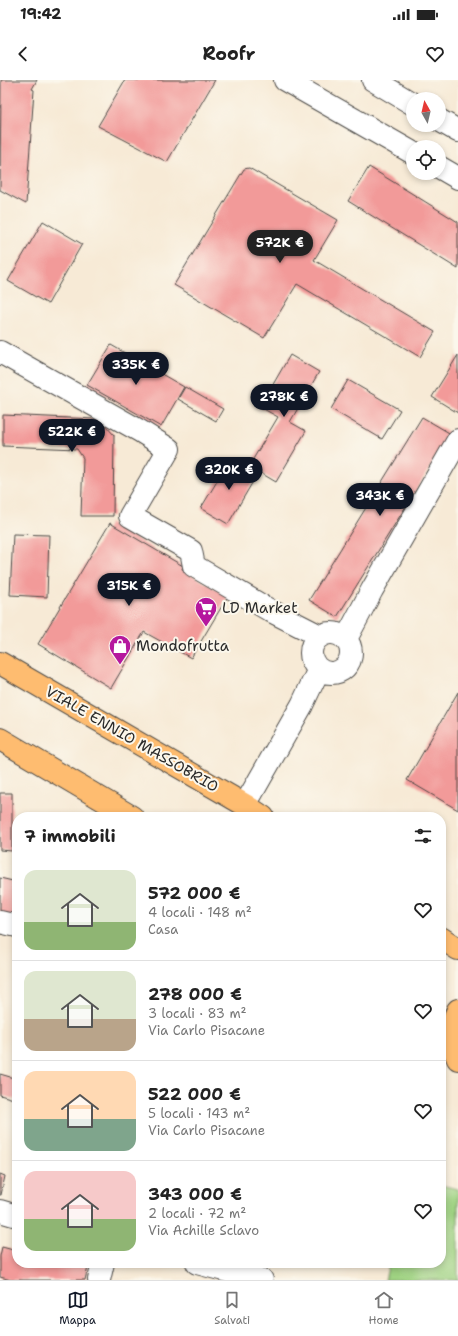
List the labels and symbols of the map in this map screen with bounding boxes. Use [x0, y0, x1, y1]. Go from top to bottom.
north arrow [406, 92, 446, 132]
pin: 572K € [247, 230, 313, 264]
pin: 335K € [103, 352, 169, 386]
pin: 278K € [251, 384, 317, 418]
pin: 522K € [39, 419, 105, 453]
pin: 320K € [196, 457, 262, 491]
pin: 343K € [347, 483, 413, 517]
pin: 315K € [96, 573, 162, 607]
supermarket icon: LD Market [193, 595, 219, 628]
place label: LD Market [222, 598, 298, 618]
shop icon: Mondofrutta [107, 633, 133, 666]
place label: Mondofrutta [136, 636, 230, 656]
street label: VIALE ENNIO MASSOBRIO [42, 681, 222, 797]

